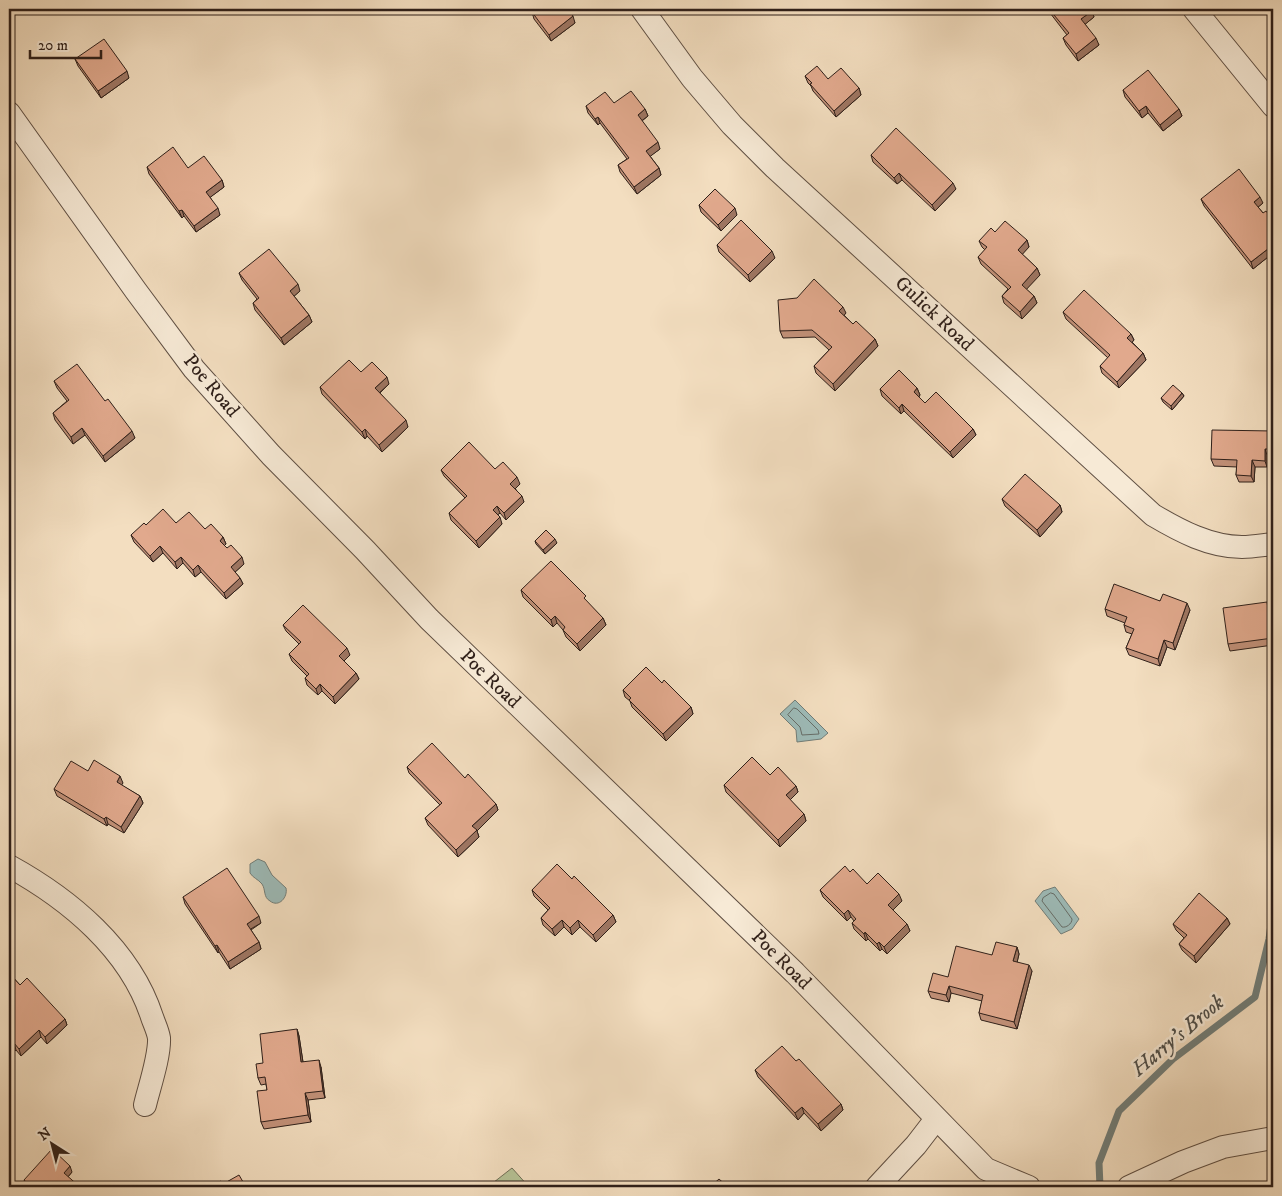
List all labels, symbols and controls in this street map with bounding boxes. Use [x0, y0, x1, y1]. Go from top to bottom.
scale bar [30, 28, 101, 60]
text: 20 m [38, 36, 68, 55]
street label: Gulick Road [889, 271, 979, 357]
street label: Poe Road [177, 349, 245, 423]
street label: Poe Road [454, 644, 526, 714]
street label: Poe Road [746, 925, 816, 995]
water label: Harry's Brook [1126, 990, 1230, 1083]
north arrow [28, 1118, 78, 1168]
text: N [35, 1123, 55, 1145]

